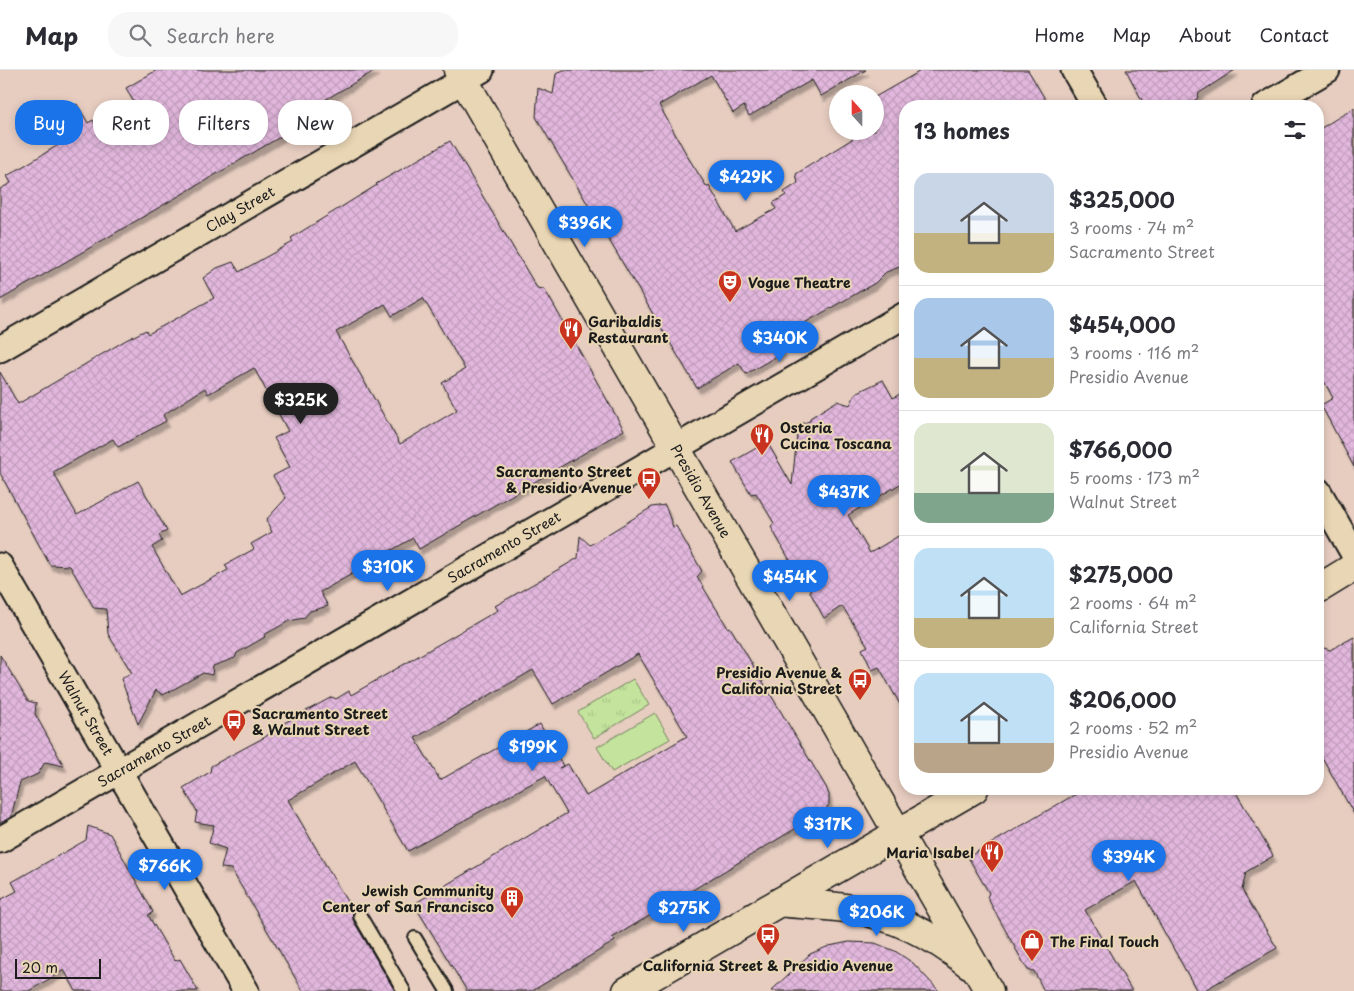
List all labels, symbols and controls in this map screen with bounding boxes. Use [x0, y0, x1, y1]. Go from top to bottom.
search box [108, 12, 458, 57]
text: Map [25, 17, 78, 53]
icon: search [126, 21, 154, 49]
text: Search here [166, 21, 275, 49]
text: Home [1034, 21, 1084, 48]
text: Map [1112, 21, 1151, 48]
text: About [1179, 21, 1231, 48]
text: Contact [1259, 21, 1329, 48]
north arrow [829, 85, 884, 140]
map controls [829, 85, 884, 140]
chip: Buy [15, 100, 83, 145]
chip: Rent [93, 100, 169, 145]
chip: Filters [179, 100, 268, 145]
chip: New [278, 100, 352, 145]
text: 13 homes [914, 114, 1010, 146]
icon: filters [1281, 116, 1309, 144]
pin: $429K [711, 160, 781, 202]
text: $429K [719, 164, 773, 188]
street label: Clay Street [202, 181, 279, 237]
text: $325,000 [1069, 183, 1175, 215]
icon: home [954, 193, 1014, 253]
pin: $396K [550, 206, 620, 248]
text: $396K [558, 210, 612, 234]
text: 3 rooms · 74 m² [1069, 215, 1194, 239]
text: Sacramento Street [1069, 239, 1215, 263]
theatre icon: Vogue Theatre [717, 269, 743, 303]
place label: Vogue Theatre [748, 272, 851, 293]
text: $454,000 [1069, 308, 1175, 340]
place label: Garibaldis Restaurant [588, 311, 669, 348]
restaurant icon: Garibaldis Restaurant [558, 316, 584, 350]
icon: home [954, 318, 1014, 378]
pin: $340K [745, 320, 815, 363]
text: $340K [753, 325, 807, 349]
text: 3 rooms · 116 m² [1069, 340, 1199, 364]
text: Presidio Avenue [1069, 364, 1189, 388]
pin: $325K [266, 382, 336, 425]
text: $325K [274, 387, 328, 411]
place label: Osteria Cucina Toscana [780, 417, 892, 454]
restaurant icon: Osteria Cucina Toscana [749, 422, 775, 456]
text: $766,000 [1069, 433, 1172, 465]
street label: Presidio Avenue [666, 440, 736, 542]
icon: home [954, 443, 1014, 503]
place label: Sacramento Street & Presidio Avenue [496, 461, 632, 498]
text: 5 rooms · 173 m² [1069, 465, 1200, 489]
bus stop icon: Sacramento Street & Presidio Avenue [636, 466, 662, 500]
pin: $437K [809, 474, 879, 517]
text: $437K [818, 479, 870, 503]
text: Walnut Street [1069, 489, 1177, 513]
street label: Sacramento Street [443, 506, 565, 588]
pin: $310K [353, 550, 423, 592]
text: $310K [362, 554, 414, 578]
text: $275,000 [1069, 558, 1173, 590]
pin: $454K [755, 560, 825, 602]
text: $454K [763, 564, 817, 588]
icon: home [954, 568, 1014, 628]
text: 2 rooms · 64 m² [1069, 590, 1197, 614]
text: California Street [1069, 614, 1198, 638]
place label: Presidio Avenue & California Street [716, 662, 843, 699]
street label: Walnut Street [53, 667, 119, 759]
bus stop icon: Presidio Avenue & California Street [847, 667, 873, 701]
text: $206,000 [1069, 683, 1177, 715]
icon: home [954, 693, 1014, 753]
place label: Sacramento Street & Walnut Street [252, 703, 388, 740]
bus stop icon: Sacramento Street & Walnut Street [221, 708, 247, 742]
street label: Sacramento Street [93, 710, 215, 792]
text: 2 rooms · 52 m² [1069, 715, 1197, 739]
pin: $199K [498, 730, 568, 772]
text: $199K [509, 734, 557, 758]
text: Presidio Avenue [1069, 739, 1189, 763]
pin: $317K [793, 806, 863, 849]
text: $317K [804, 811, 852, 835]
restaurant icon: Maria Isabel [979, 839, 1005, 873]
pin: $394K [1094, 840, 1164, 882]
place label: Maria Isabel [886, 842, 974, 863]
text: $394K [1103, 844, 1155, 868]
pin: $766K [130, 848, 200, 891]
text: $766K [139, 853, 191, 877]
place label: Jewish Community Center of San Francisco [322, 880, 494, 917]
building icon: Jewish Community Center of San Francisco [499, 885, 525, 919]
pin: $275K [649, 890, 719, 933]
pin: $206K [842, 894, 912, 937]
text: $275K [658, 895, 710, 919]
text: $206K [849, 899, 905, 923]
bus stop icon: California Street & Presidio Avenue [755, 922, 781, 956]
shop icon: The Final Touch [1019, 928, 1045, 962]
place label: The Final Touch [1050, 931, 1159, 952]
place label: California Street & Presidio Avenue [643, 955, 894, 976]
scale bar [15, 956, 101, 979]
text: 20 m [22, 957, 58, 978]

